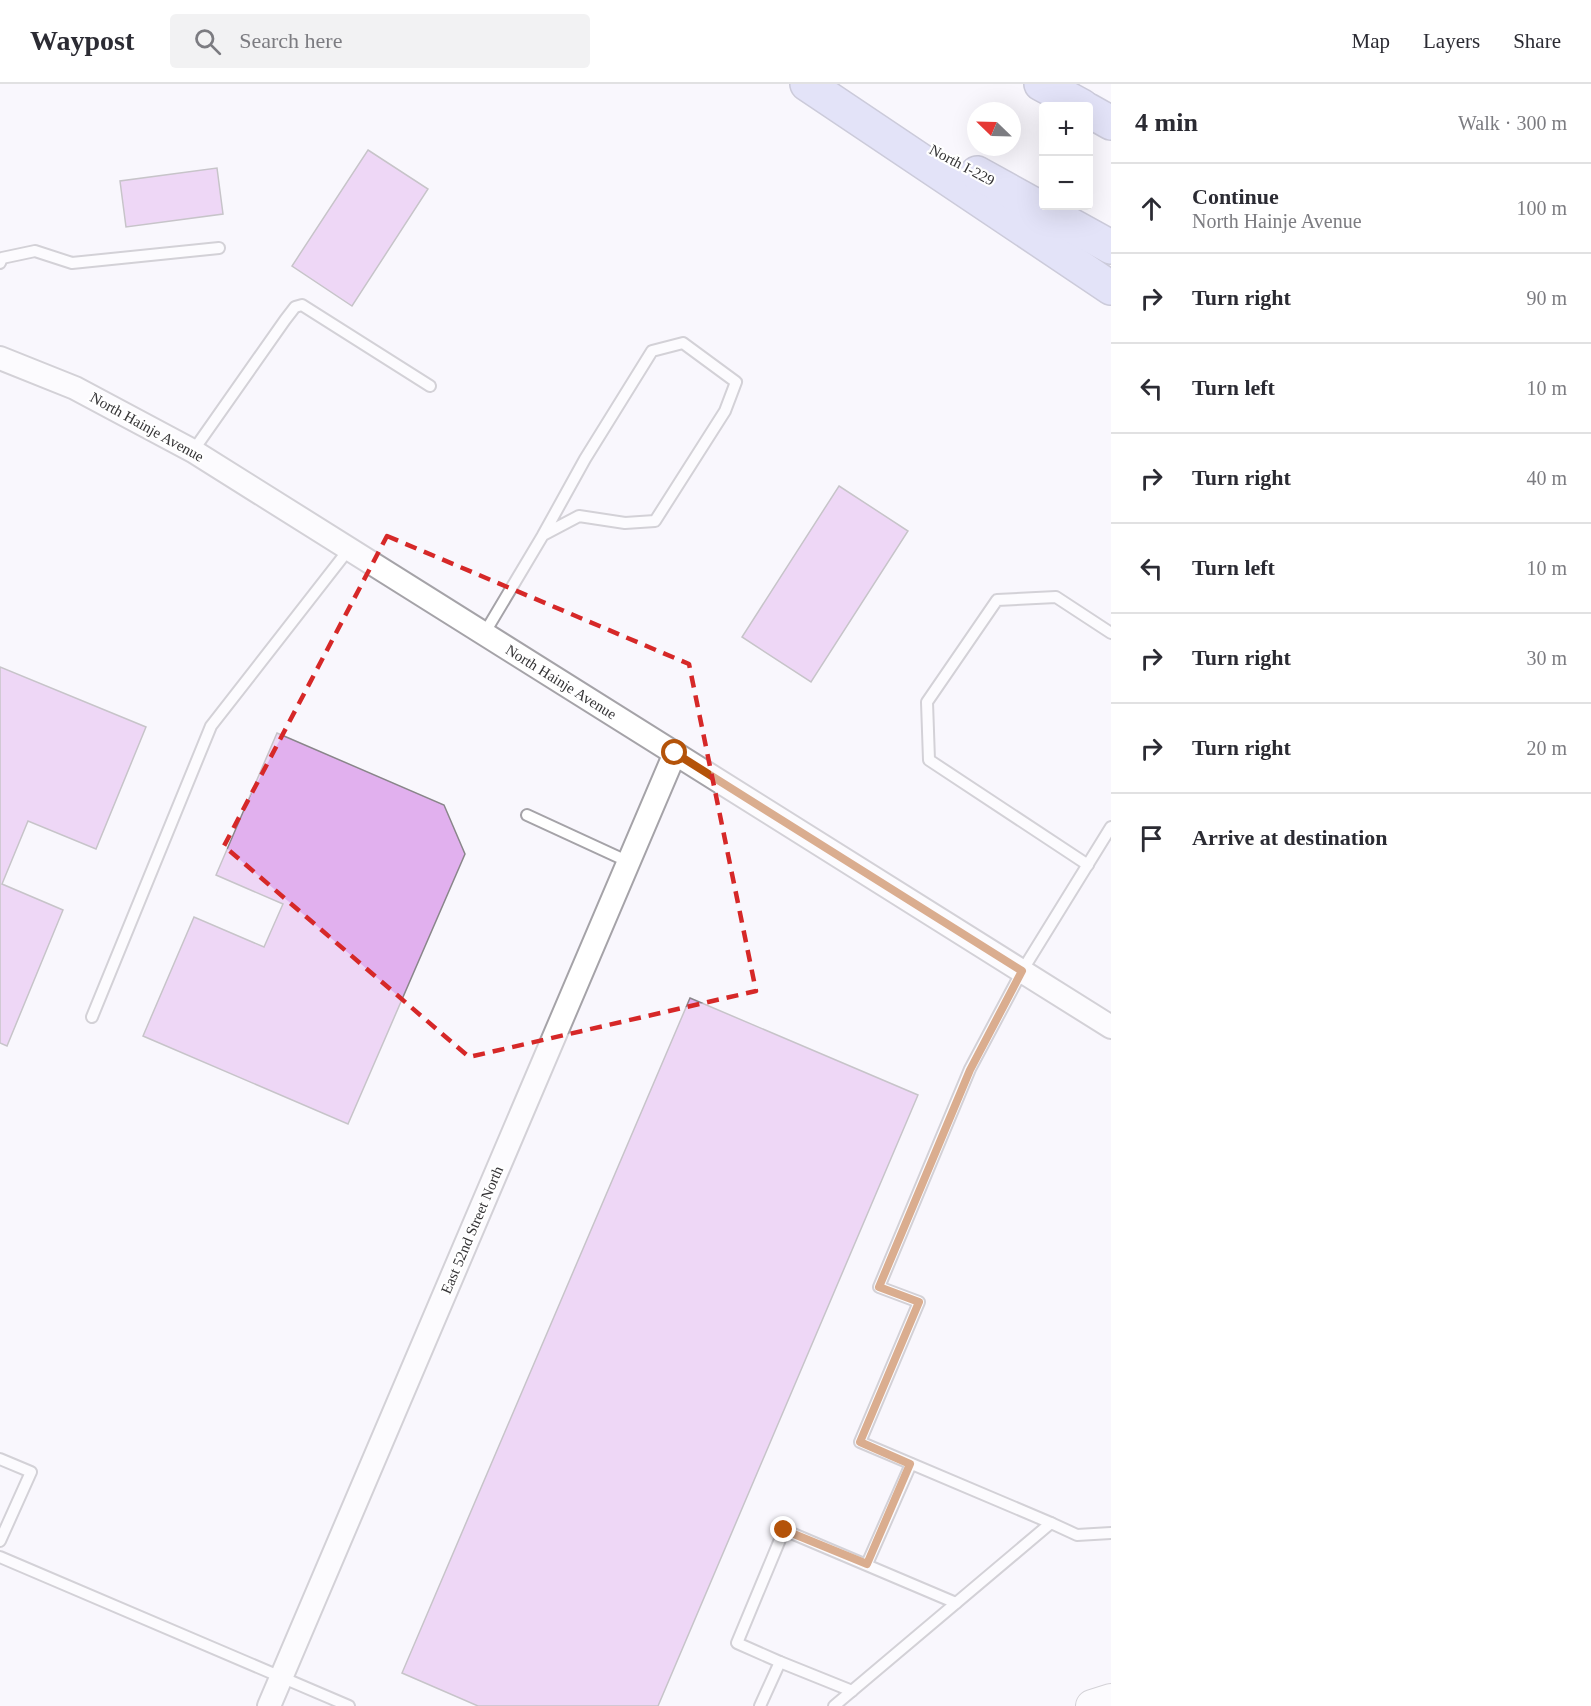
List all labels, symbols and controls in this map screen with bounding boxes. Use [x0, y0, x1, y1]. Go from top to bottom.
search box [170, 14, 590, 68]
text: Waypost [30, 25, 134, 56]
icon: search [191, 25, 224, 58]
text: Search here [239, 28, 342, 53]
text: Map [1352, 29, 1390, 53]
text: Layers [1423, 29, 1480, 53]
text: Share [1513, 29, 1561, 53]
north arrow [967, 102, 1021, 156]
map controls [1039, 102, 1093, 210]
button: + [1039, 102, 1093, 156]
text: 4 min [1135, 108, 1198, 137]
text: Walk · 300 m [1458, 112, 1567, 134]
street label: North I-229 [927, 141, 997, 189]
button: − [1039, 156, 1093, 210]
text: Continue [1192, 184, 1279, 209]
icon: ahead [1135, 192, 1168, 225]
text: 100 m [1516, 197, 1567, 219]
text: North Hainje Avenue [1192, 210, 1362, 232]
icon: right [1135, 282, 1168, 315]
text: Turn right [1192, 285, 1291, 310]
text: 90 m [1526, 287, 1567, 309]
icon: left [1135, 372, 1168, 405]
text: Turn left [1192, 375, 1275, 400]
text: 10 m [1526, 377, 1567, 399]
street label: North Hainje Avenue [88, 389, 207, 465]
icon: right [1135, 462, 1168, 495]
text: Turn right [1192, 465, 1291, 490]
text: 40 m [1526, 467, 1567, 489]
icon: left [1135, 552, 1168, 585]
text: Turn left [1192, 555, 1275, 580]
text: 10 m [1526, 557, 1567, 579]
street label: North Hainje Avenue [503, 642, 619, 723]
icon: right [1135, 642, 1168, 675]
text: Turn right [1192, 645, 1291, 670]
text: 30 m [1526, 647, 1567, 669]
icon: right [1135, 732, 1168, 765]
text: Turn right [1192, 735, 1291, 760]
text: 20 m [1526, 737, 1567, 759]
route start [661, 739, 687, 765]
icon: arrive [1135, 822, 1168, 855]
text: Arrive at destination [1192, 825, 1388, 850]
street label: East 52nd Street North [438, 1163, 506, 1296]
route end [770, 1516, 796, 1542]

